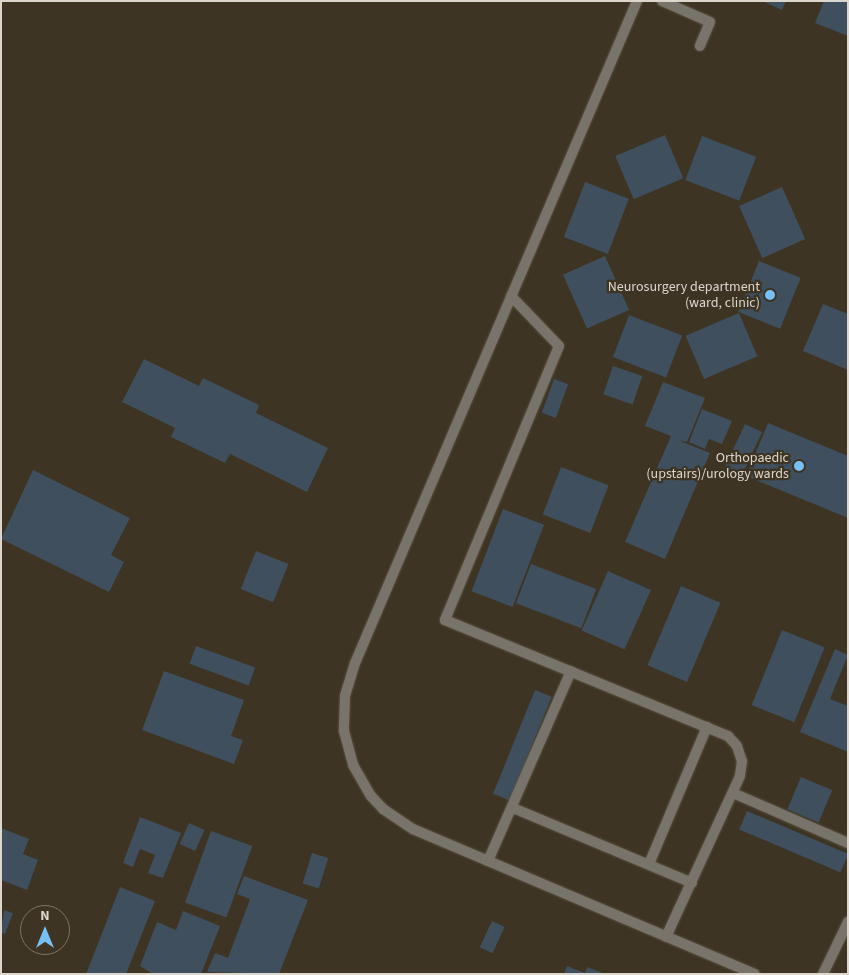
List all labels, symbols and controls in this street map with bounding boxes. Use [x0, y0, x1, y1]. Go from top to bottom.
place label: Neurosurgery department (ward, clinic) [608, 279, 760, 312]
marker: Neurosurgery department (ward, clinic) [764, 289, 776, 301]
place label: Orthopaedic (upstairs)/urology wards [646, 450, 789, 482]
marker: Orthopaedic (upstairs)/urology wards [793, 460, 805, 472]
north arrow [20, 905, 70, 955]
text: N [40, 906, 50, 926]

